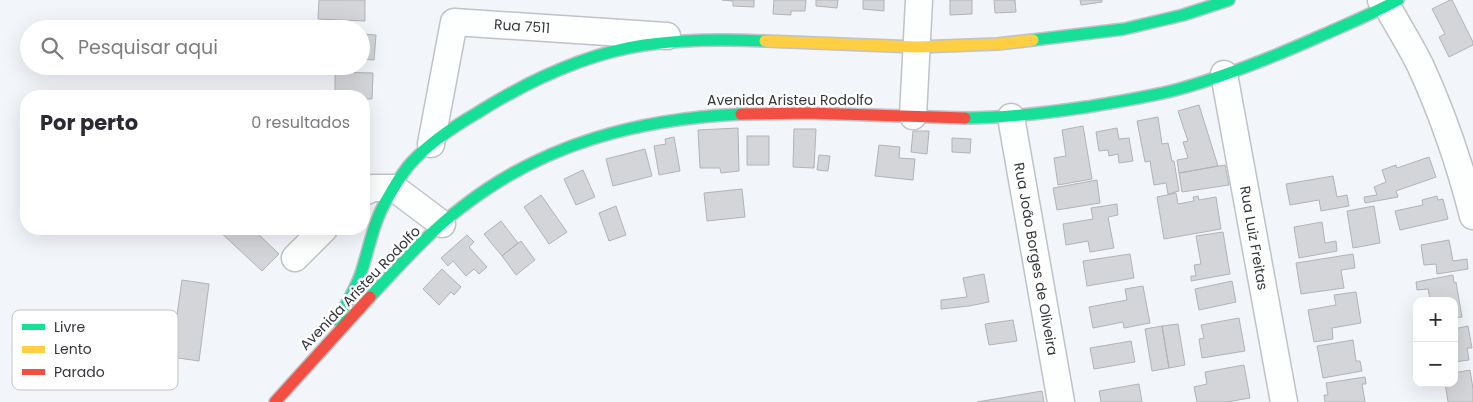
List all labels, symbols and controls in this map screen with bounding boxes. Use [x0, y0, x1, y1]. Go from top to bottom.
street label: Rua 7511 [493, 14, 551, 38]
search box [20, 20, 370, 75]
icon: search [38, 34, 66, 62]
text: Pesquisar aqui [78, 34, 218, 61]
street label: Avenida Aristeu Rodolfo [707, 90, 873, 110]
text: Por perto [40, 108, 138, 137]
text: 0 resultados [251, 111, 350, 134]
street label: Rua João Borges de Oliveira [1009, 161, 1063, 357]
street label: Rua Luiz Freitas [1235, 184, 1273, 292]
street label: Avenida Aristeu Rodolfo [295, 221, 425, 355]
map controls [1413, 297, 1458, 387]
button: + [1413, 297, 1458, 342]
legend [12, 310, 178, 390]
text: Livre [54, 317, 86, 337]
text: Lento [54, 339, 92, 359]
button: − [1413, 342, 1458, 387]
text: Parado [54, 362, 105, 382]

